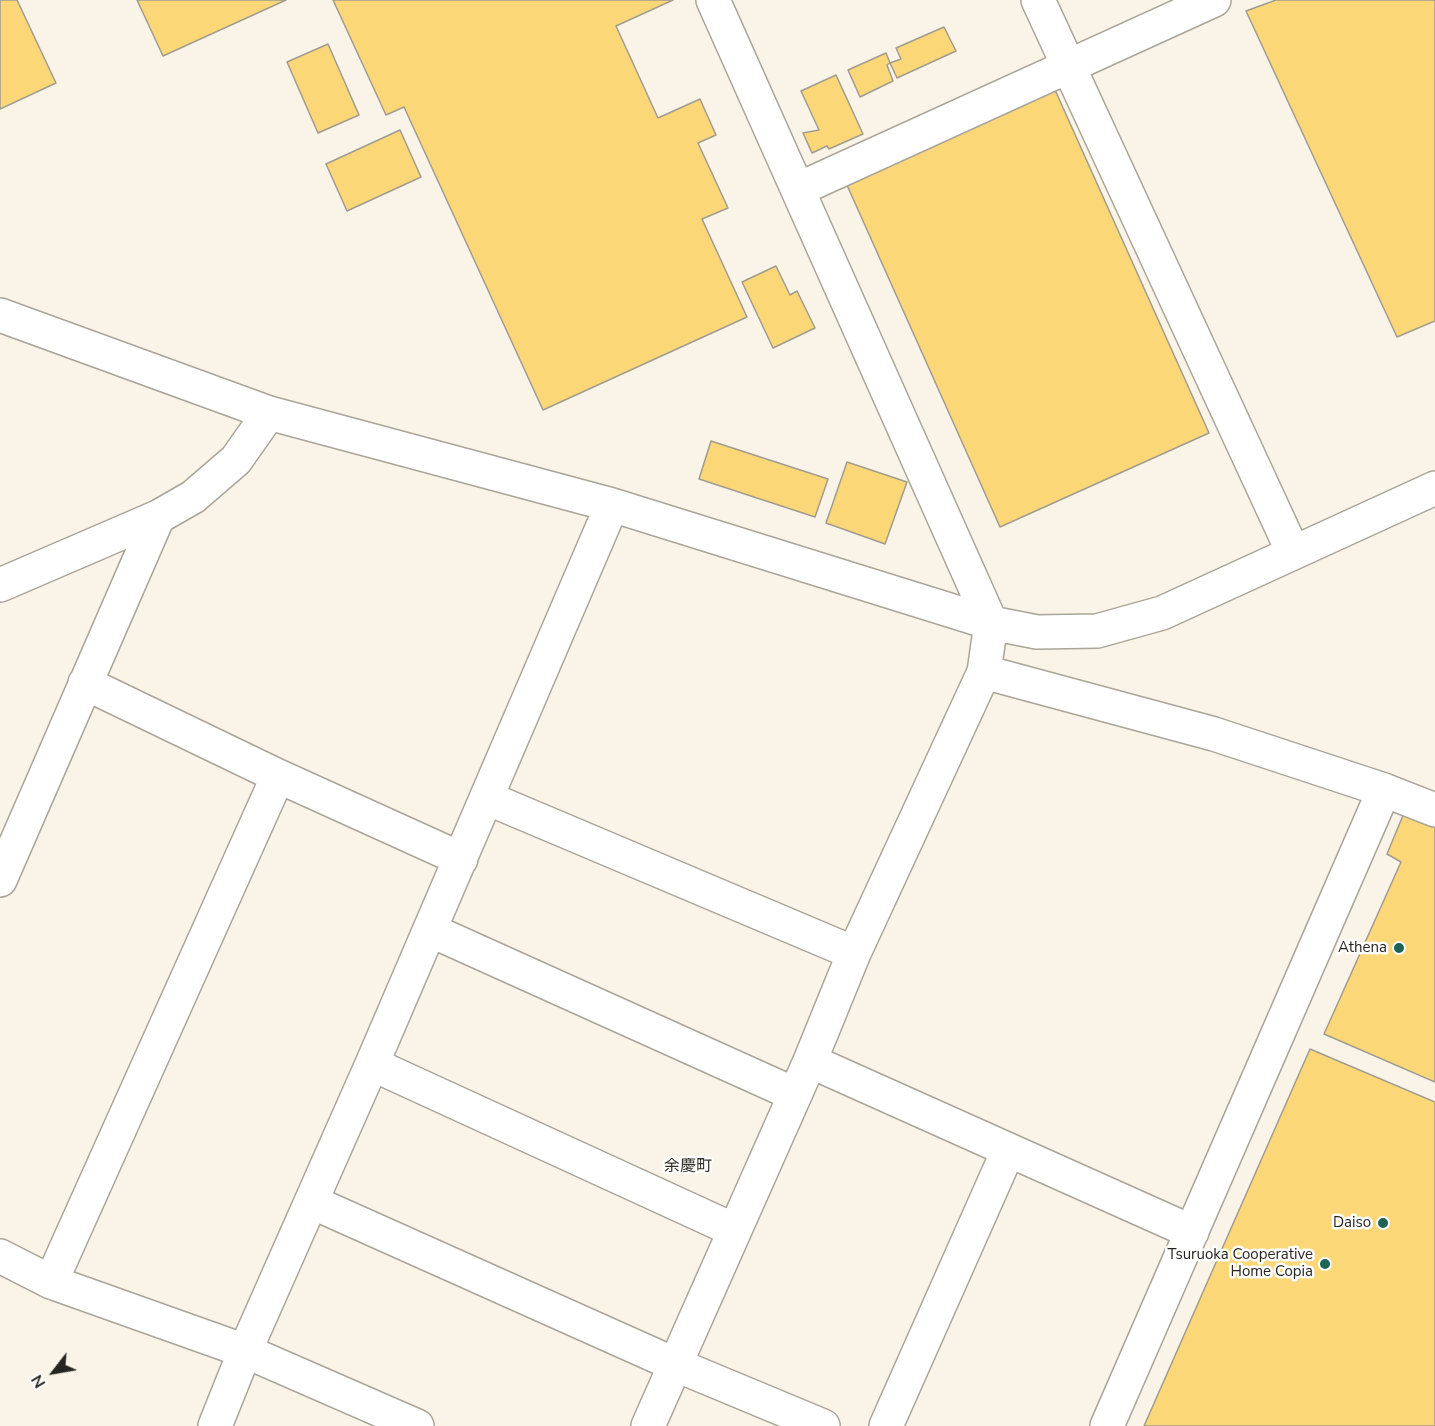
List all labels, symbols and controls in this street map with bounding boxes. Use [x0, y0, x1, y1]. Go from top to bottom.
place label: Athena [1338, 939, 1387, 957]
marker: Athena [1392, 941, 1406, 955]
district label: 余慶町 [664, 1157, 712, 1177]
place label: Daiso [1333, 1214, 1371, 1232]
marker: Daiso [1376, 1216, 1390, 1230]
place label: Tsuruoka Cooperative Home Copia [1168, 1246, 1313, 1281]
marker: Tsuruoka Cooperative Home Copia [1318, 1257, 1332, 1271]
north arrow [24, 1342, 84, 1402]
text: N [26, 1370, 51, 1392]

